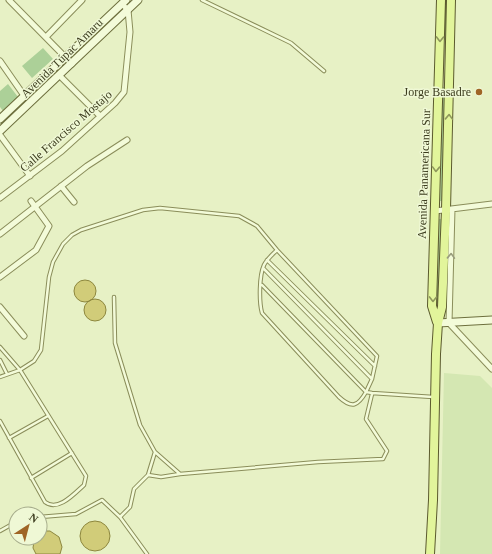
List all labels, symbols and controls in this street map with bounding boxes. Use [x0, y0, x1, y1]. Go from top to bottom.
street label: Avenida Túpac Amaru [18, 15, 106, 101]
one-way arrow [436, 36, 444, 42]
place label: Jorge Basadre [404, 85, 471, 99]
street label: Calle Francisco Mostajo [17, 87, 115, 175]
marker: Jorge Basadre [474, 87, 484, 97]
street label: Avenida Panamericana Sur [415, 109, 433, 239]
one-way arrow [444, 114, 453, 120]
one-way arrow [432, 166, 440, 172]
one-way arrow [447, 253, 455, 259]
one-way arrow [428, 296, 437, 302]
north arrow [8, 506, 48, 546]
text: N [27, 511, 41, 525]

